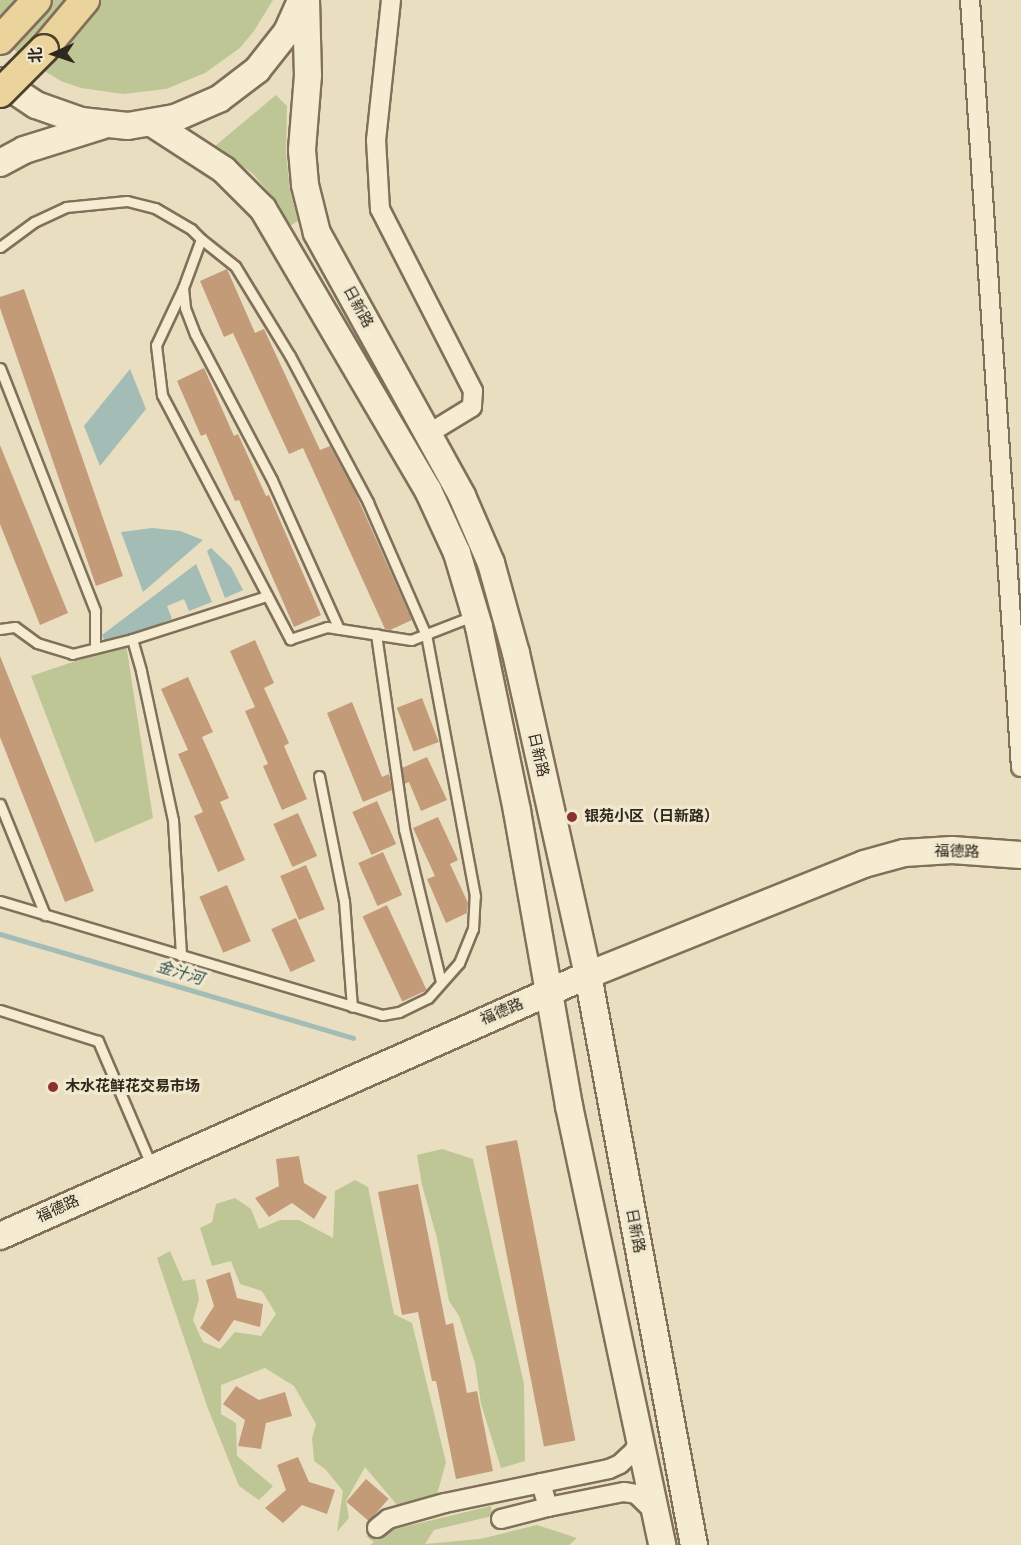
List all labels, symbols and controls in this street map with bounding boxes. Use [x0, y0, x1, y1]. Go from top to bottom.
north arrow [24, 24, 84, 84]
text: 北 [26, 46, 45, 63]
street label: 日新路 [339, 283, 377, 331]
street label: 日新路 [524, 731, 552, 779]
place label: 银苑小区（日新路） [584, 808, 719, 826]
marker: 银苑小区（日新路） [565, 810, 579, 824]
street label: 福德路 [934, 843, 980, 861]
water label: 金汁河 [154, 957, 206, 989]
street label: 福德路 [478, 995, 526, 1029]
place label: 木水花鲜花交易市场 [65, 1078, 200, 1096]
marker: 木水花鲜花交易市场 [46, 1080, 60, 1094]
street label: 福德路 [34, 1192, 82, 1226]
street label: 日新路 [622, 1207, 648, 1255]

